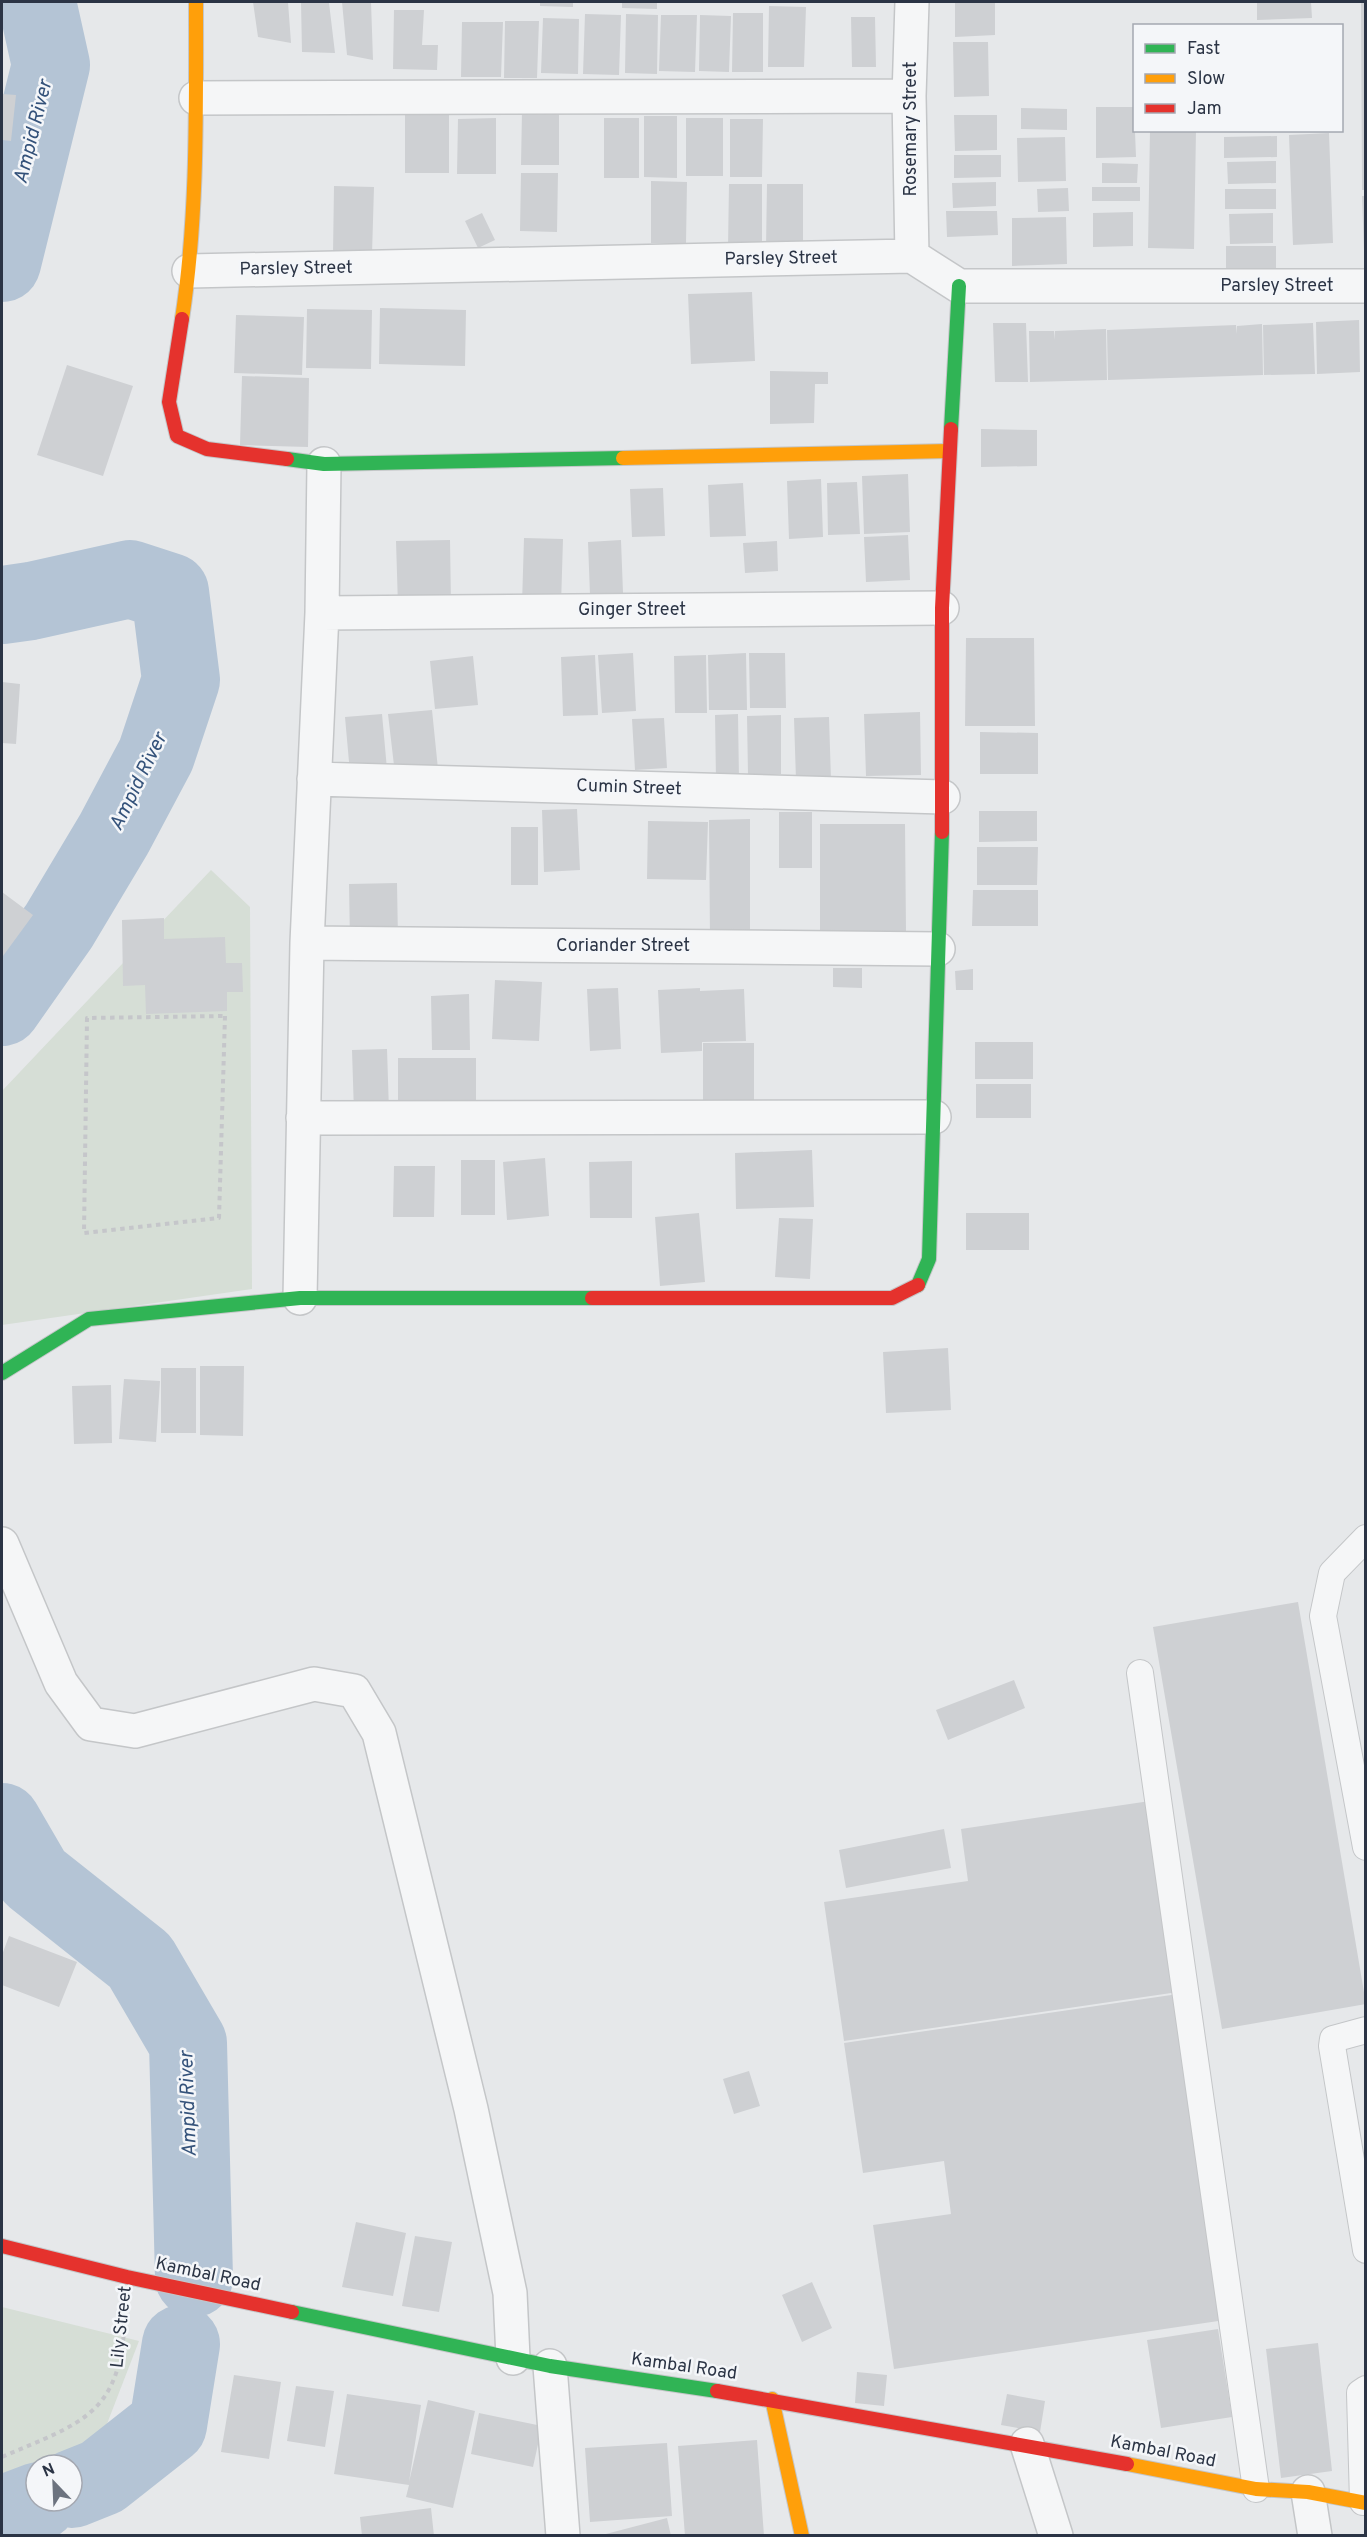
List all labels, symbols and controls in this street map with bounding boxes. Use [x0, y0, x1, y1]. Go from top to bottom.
legend [1133, 24, 1343, 132]
text: Fast [1187, 38, 1220, 61]
street label: Rosemary Street [900, 61, 923, 197]
text: Slow [1187, 68, 1225, 91]
water label: Ampid River [9, 76, 60, 187]
text: Jam [1187, 98, 1222, 121]
street label: Parsley Street [724, 247, 838, 271]
street label: Parsley Street [239, 257, 353, 281]
street label: Parsley Street [1220, 275, 1334, 298]
street label: Ginger Street [578, 599, 686, 622]
water label: Ampid River [104, 727, 175, 835]
street label: Cumin Street [576, 775, 682, 801]
street label: Coriander Street [556, 935, 690, 958]
water label: Ampid River [174, 2049, 204, 2157]
street label: Kambal Road [153, 2253, 263, 2297]
street label: Lily Street [106, 2285, 138, 2369]
street label: Kambal Road [629, 2348, 739, 2386]
street label: Kambal Road [1108, 2431, 1218, 2473]
north arrow [24, 2453, 84, 2513]
text: N [40, 2460, 58, 2482]

